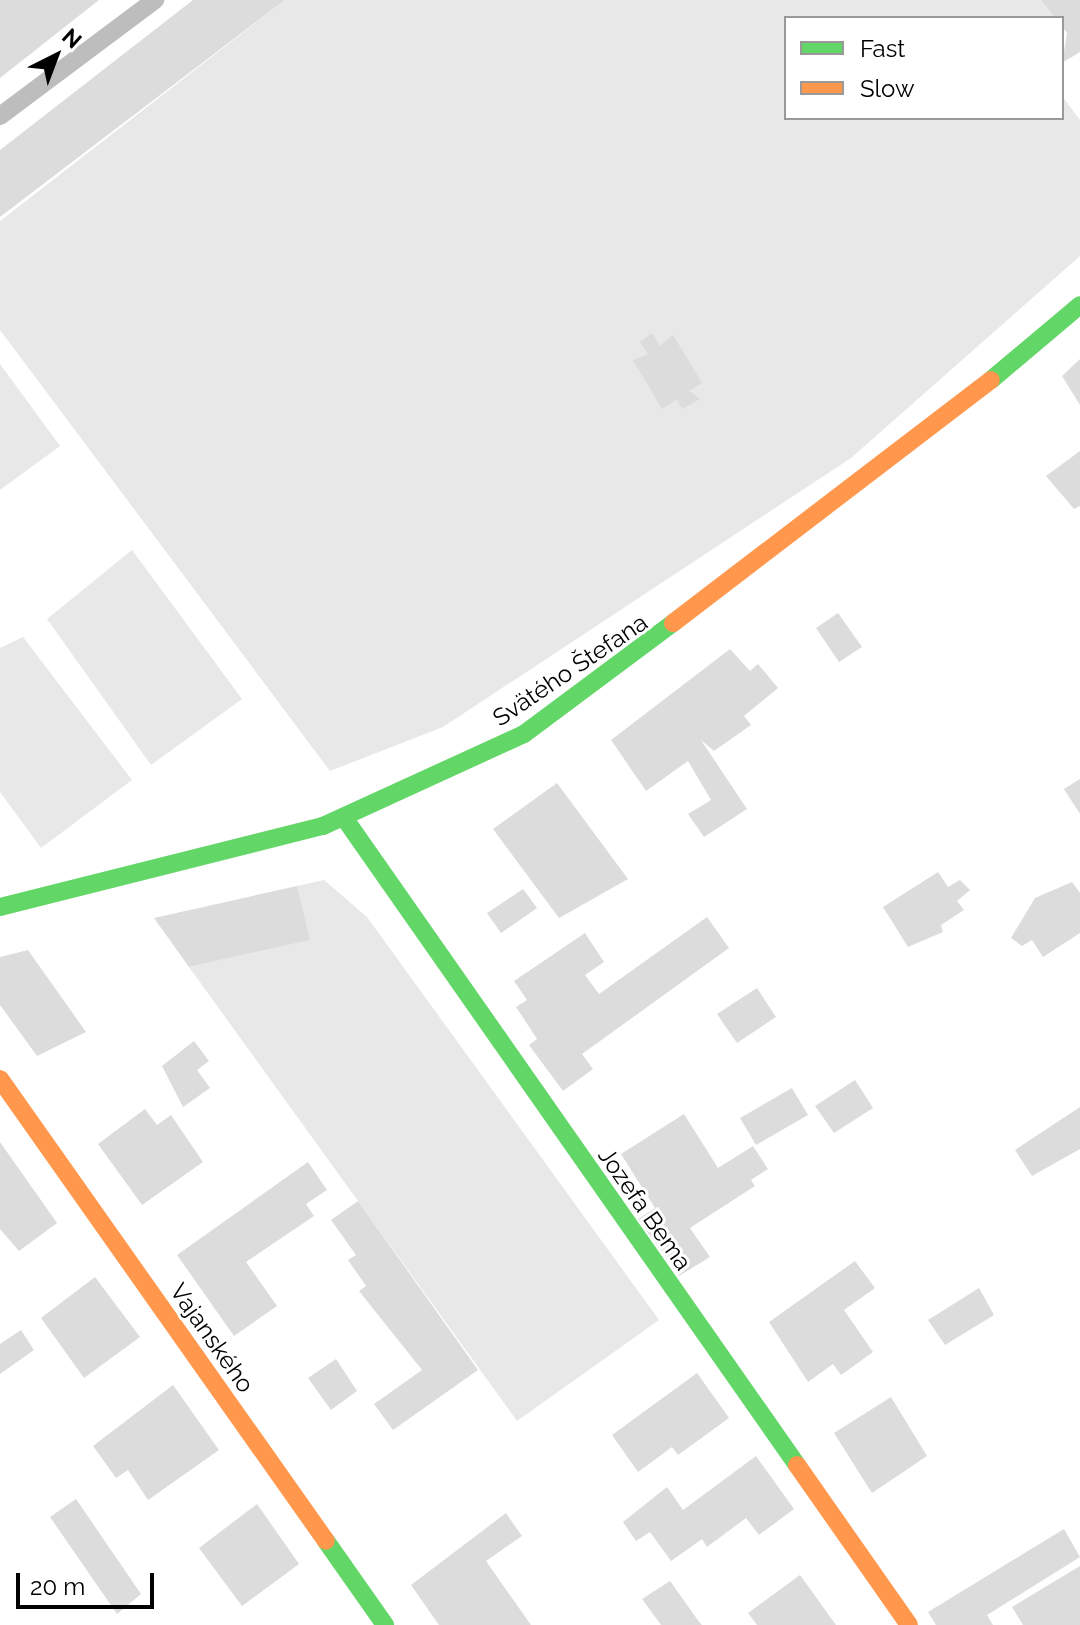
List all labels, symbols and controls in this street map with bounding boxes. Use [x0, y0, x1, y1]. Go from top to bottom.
north arrow [16, 16, 96, 96]
legend [784, 16, 1064, 120]
text: N [57, 23, 87, 53]
text: Fast [860, 34, 905, 63]
text: Slow [860, 74, 914, 103]
street label: Svätého Štefana [487, 608, 653, 732]
street label: Jozefa Bema [592, 1142, 698, 1276]
street label: Vajanského [164, 1278, 260, 1398]
scale bar [20, 1557, 158, 1607]
text: 20 m [30, 1572, 85, 1601]

